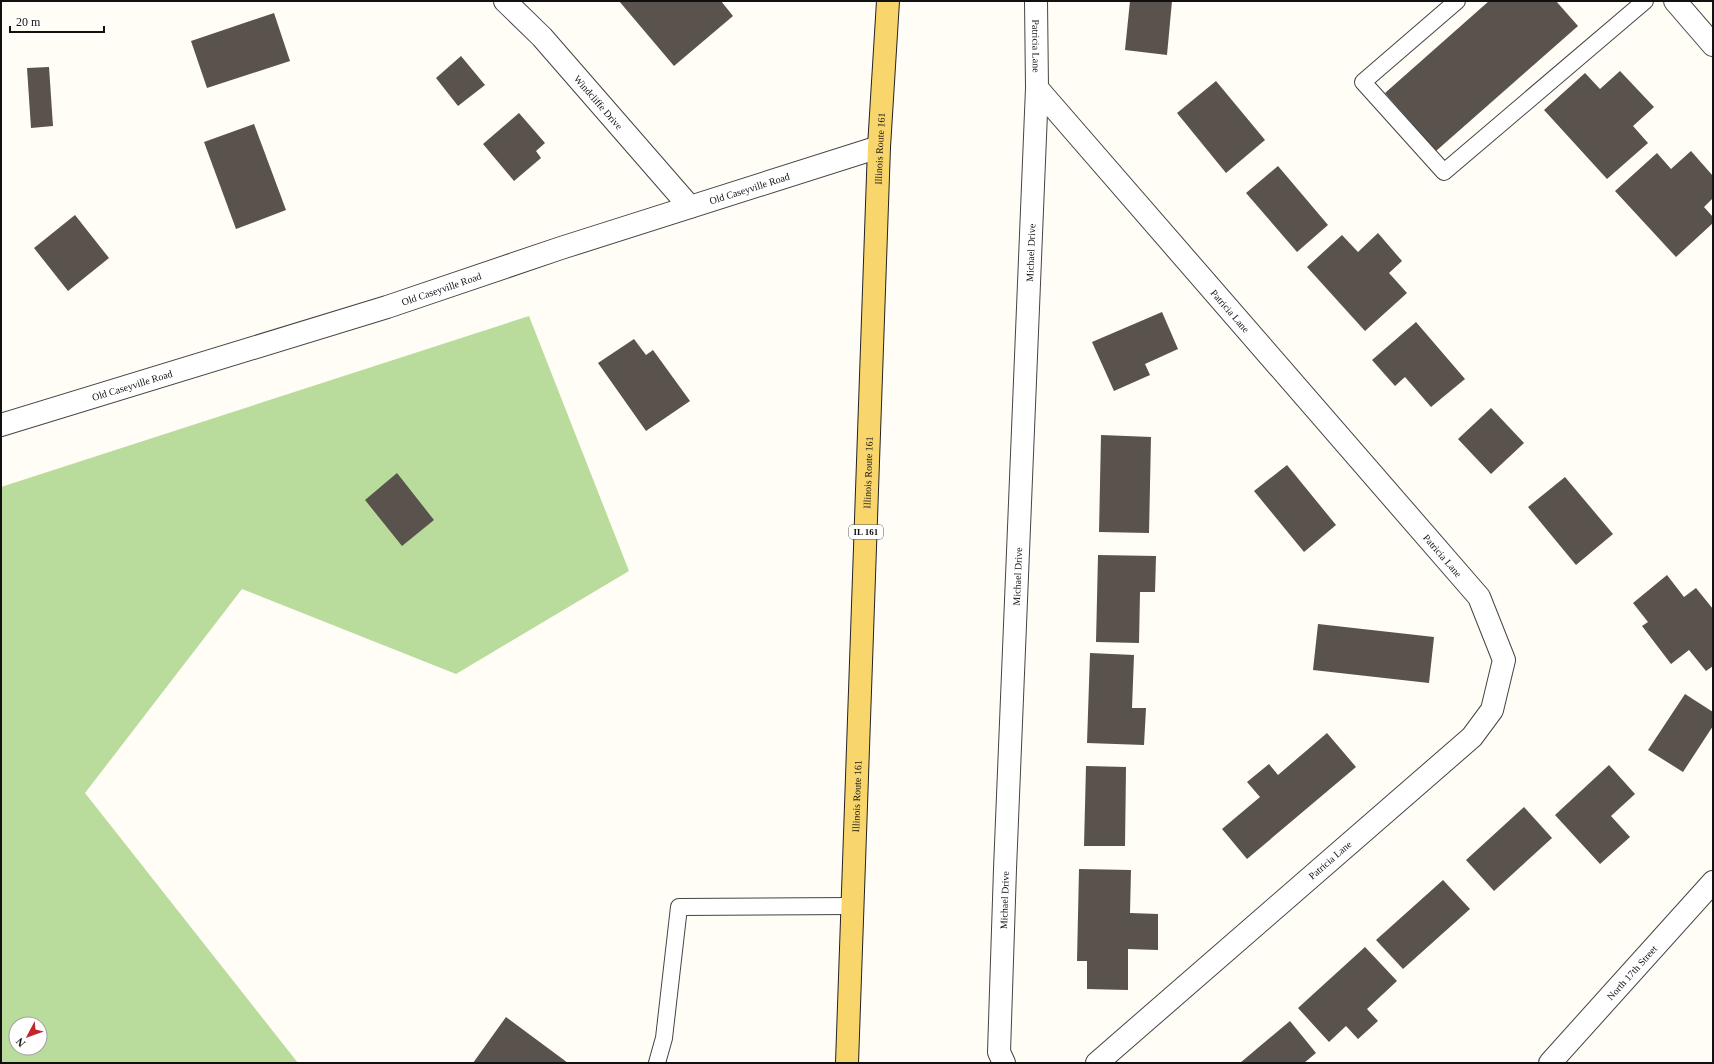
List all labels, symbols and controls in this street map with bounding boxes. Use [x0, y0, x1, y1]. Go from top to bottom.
scale bar [10, 8, 104, 34]
text: 20 m [16, 15, 41, 29]
street label: Patricia Lane [1031, 19, 1042, 73]
street label: Windcliffe Drive [572, 73, 626, 132]
street label: Illinois Route 161 [872, 112, 887, 185]
street label: Old Caseyville Road [708, 170, 791, 206]
street label: Michael Drive [1024, 223, 1037, 282]
street label: Old Caseyville Road [400, 270, 483, 307]
street label: Patricia Lane [1209, 287, 1252, 335]
street label: Old Caseyville Road [91, 367, 174, 402]
street label: Illinois Route 161 [861, 436, 874, 509]
road number: IL 161 [849, 525, 883, 539]
street label: Patricia Lane [1421, 532, 1465, 579]
street label: Michael Drive [1010, 547, 1024, 606]
street label: Illinois Route 161 [850, 760, 863, 832]
street label: Patricia Lane [1306, 838, 1354, 882]
street label: Michael Drive [998, 870, 1010, 929]
street label: North 17th Street [1604, 943, 1659, 1002]
north arrow [8, 1016, 48, 1056]
text: N [13, 1036, 28, 1049]

